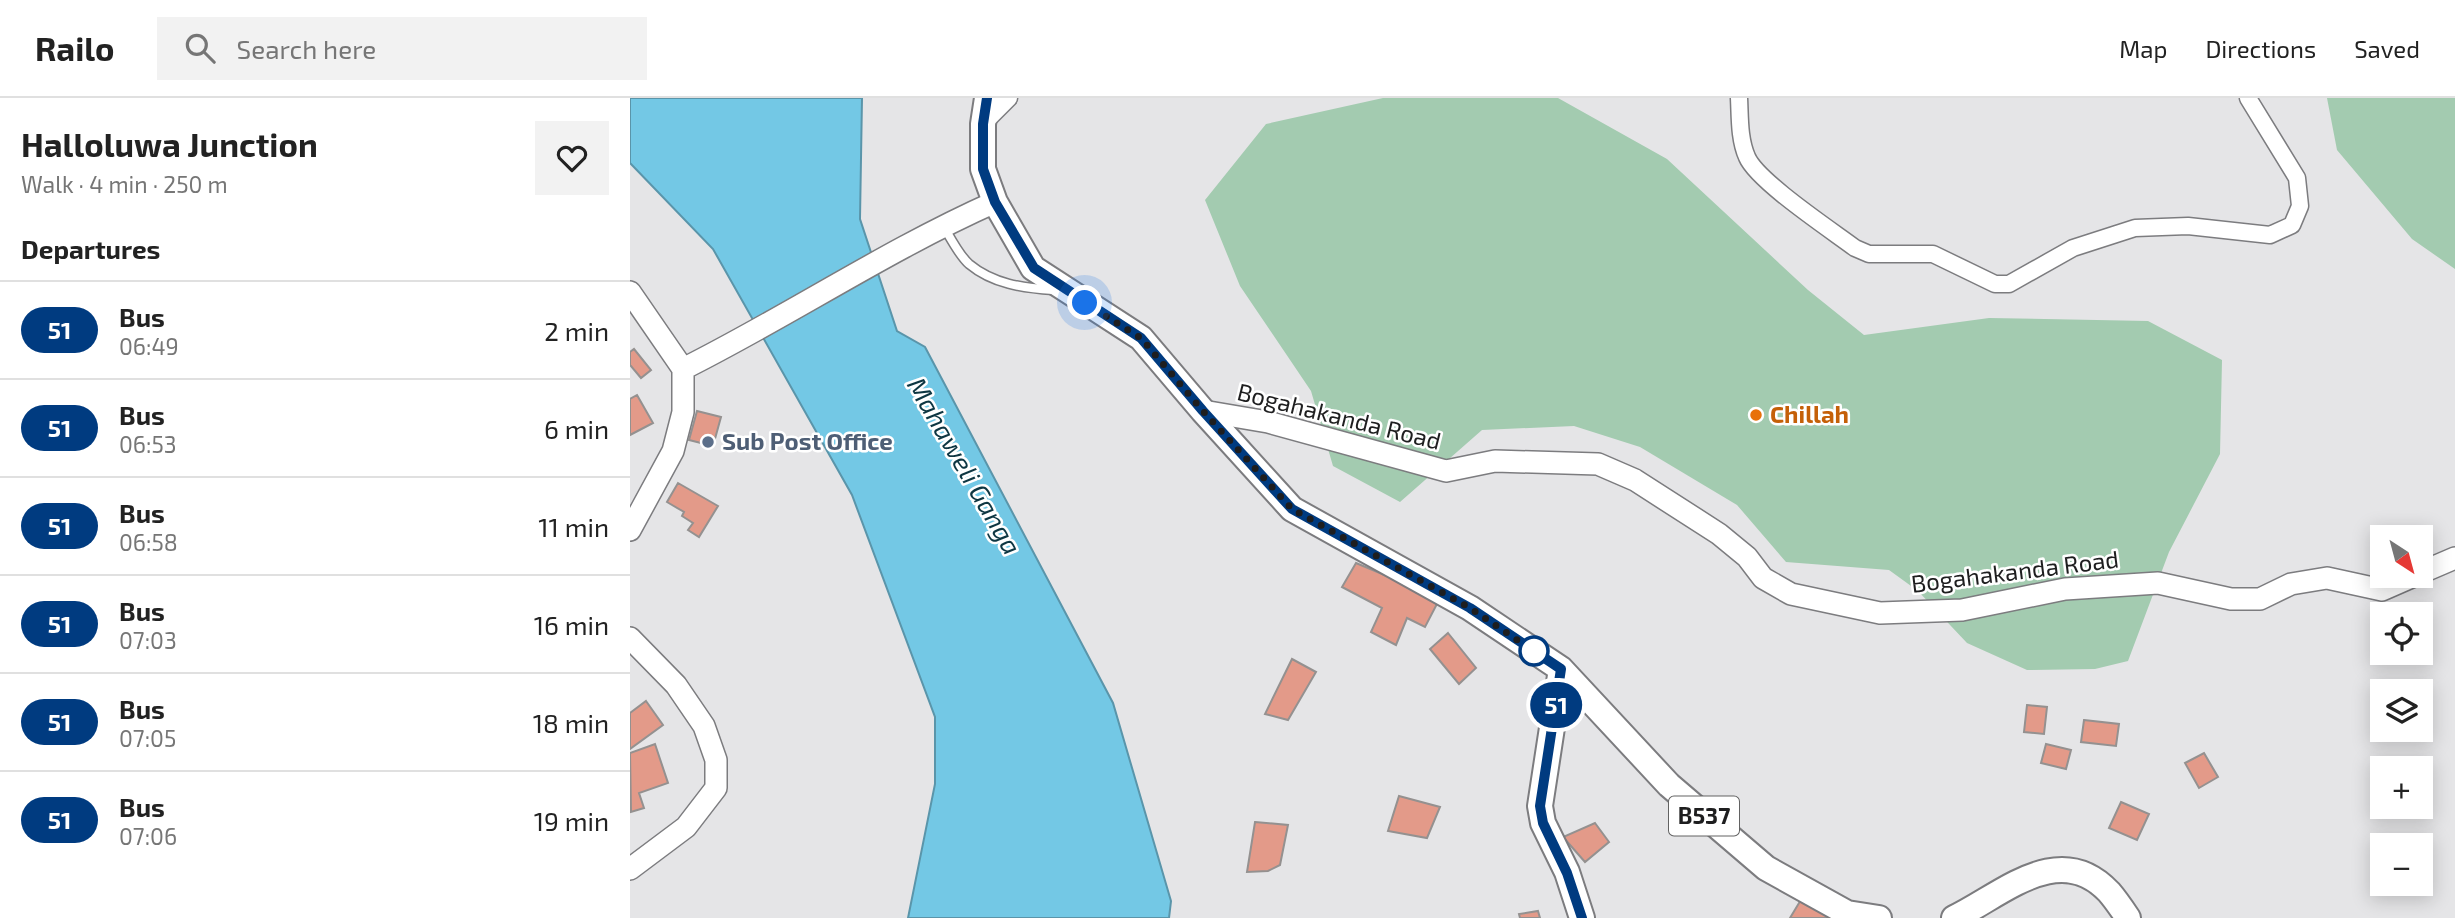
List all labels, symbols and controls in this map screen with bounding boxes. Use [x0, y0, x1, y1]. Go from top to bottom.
search box [157, 17, 647, 80]
text: Railo [35, 28, 115, 68]
icon: search [181, 29, 219, 67]
text: Search here [237, 33, 376, 64]
text: Map [2119, 34, 2167, 63]
text: Directions [2205, 34, 2316, 63]
text: Saved [2354, 34, 2420, 63]
button: heart [535, 121, 609, 195]
text: Halloluwa Junction [21, 124, 318, 164]
text: Walk · 4 min · 250 m [21, 170, 228, 198]
text: Departures [21, 233, 160, 264]
your location [1067, 285, 1102, 320]
text: Bus [119, 301, 165, 332]
text: 51 [48, 315, 71, 344]
text: 2 min [544, 315, 609, 346]
text: 06:49 [119, 332, 179, 360]
water label: Mahaweli Ganga [902, 371, 1029, 559]
street label: Bogahakanda Road [1234, 376, 1444, 455]
text: Bus [119, 399, 165, 430]
place label: Chillah [1770, 399, 1849, 428]
marker: Chillah [1748, 407, 1764, 423]
text: 51 [48, 413, 71, 442]
text: 6 min [544, 413, 609, 444]
place label: Sub Post Office [722, 426, 893, 455]
text: 06:53 [119, 430, 177, 458]
marker: Sub Post Office [700, 434, 716, 450]
text: Bus [119, 497, 165, 528]
text: 51 [48, 511, 71, 540]
text: 11 min [538, 511, 609, 542]
north arrow [2370, 525, 2432, 588]
map controls [2370, 525, 2433, 896]
text: 06:58 [119, 528, 178, 556]
street label: Bogahakanda Road [1909, 543, 2120, 598]
text: Bus [119, 595, 165, 626]
button: locate [2370, 602, 2433, 665]
text: 51 [48, 609, 71, 638]
text: 16 min [534, 609, 609, 640]
text: 07:03 [119, 626, 177, 654]
unlabelled marker [1519, 636, 1549, 666]
button: layers [2370, 679, 2433, 742]
line badge: 51 [1524, 682, 1588, 728]
text: 51 [1544, 690, 1568, 719]
text: Bus [119, 693, 165, 724]
text: 51 [48, 707, 71, 736]
text: 18 min [533, 707, 609, 738]
text: 07:05 [119, 724, 176, 752]
button: + [2370, 756, 2433, 819]
text: Bus [119, 791, 165, 822]
road number: B537 [1669, 796, 1739, 836]
text: 51 [48, 805, 71, 834]
text: 19 min [534, 805, 609, 836]
text: 07:06 [119, 822, 177, 850]
button: − [2370, 833, 2433, 896]

